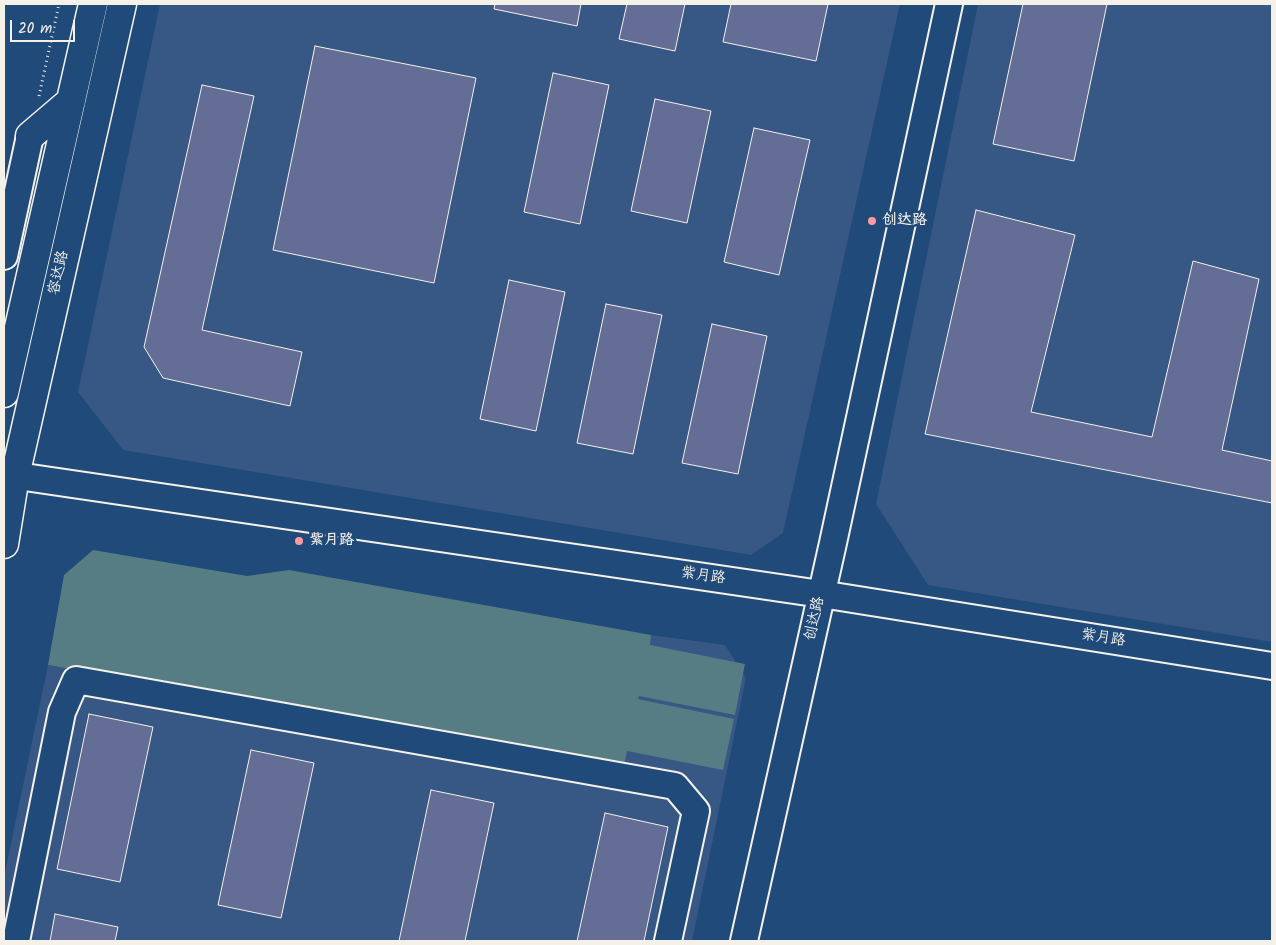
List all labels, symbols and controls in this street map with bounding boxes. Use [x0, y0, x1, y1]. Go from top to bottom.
scale bar [12, 10, 78, 42]
text: 20 m [18, 17, 52, 41]
place label: 创达路 [882, 212, 927, 230]
marker: 创达路 [866, 215, 878, 227]
street label: 容达路 [46, 249, 74, 297]
place label: 紫月路 [309, 532, 354, 550]
marker: 紫月路 [293, 535, 305, 547]
street label: 紫月路 [679, 565, 727, 589]
street label: 创达路 [803, 595, 829, 643]
street label: 紫月路 [1079, 627, 1127, 651]

